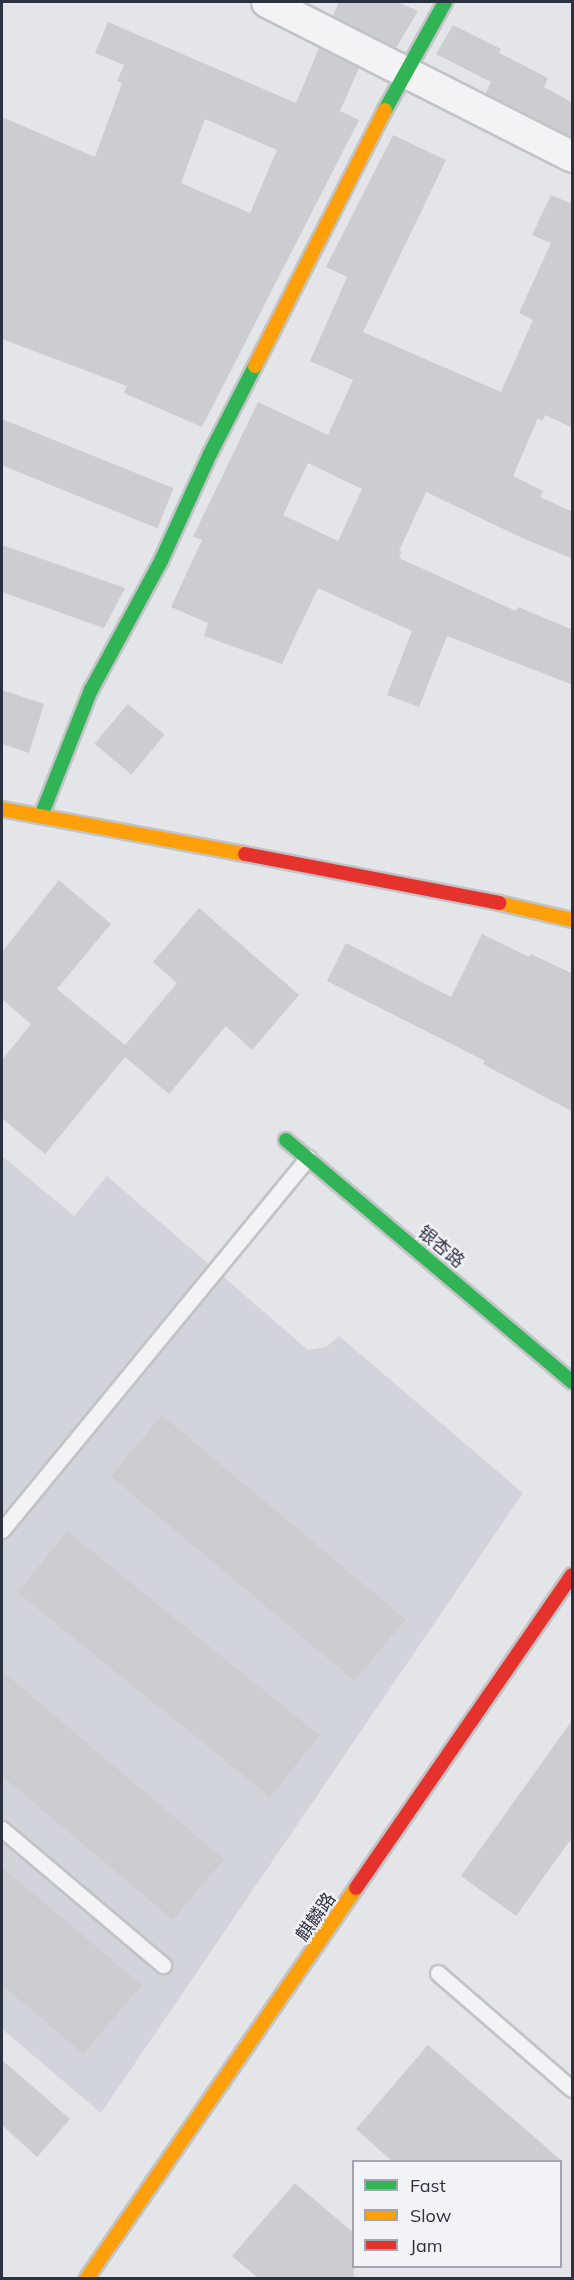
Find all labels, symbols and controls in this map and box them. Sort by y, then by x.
street label: 银杏路 [413,1221,469,1273]
street label: 麒麟路 [292,1889,340,1945]
legend [352,2160,562,2268]
text: Fast [410,2174,446,2197]
text: Slow [410,2204,451,2227]
text: Jam [410,2234,443,2257]

